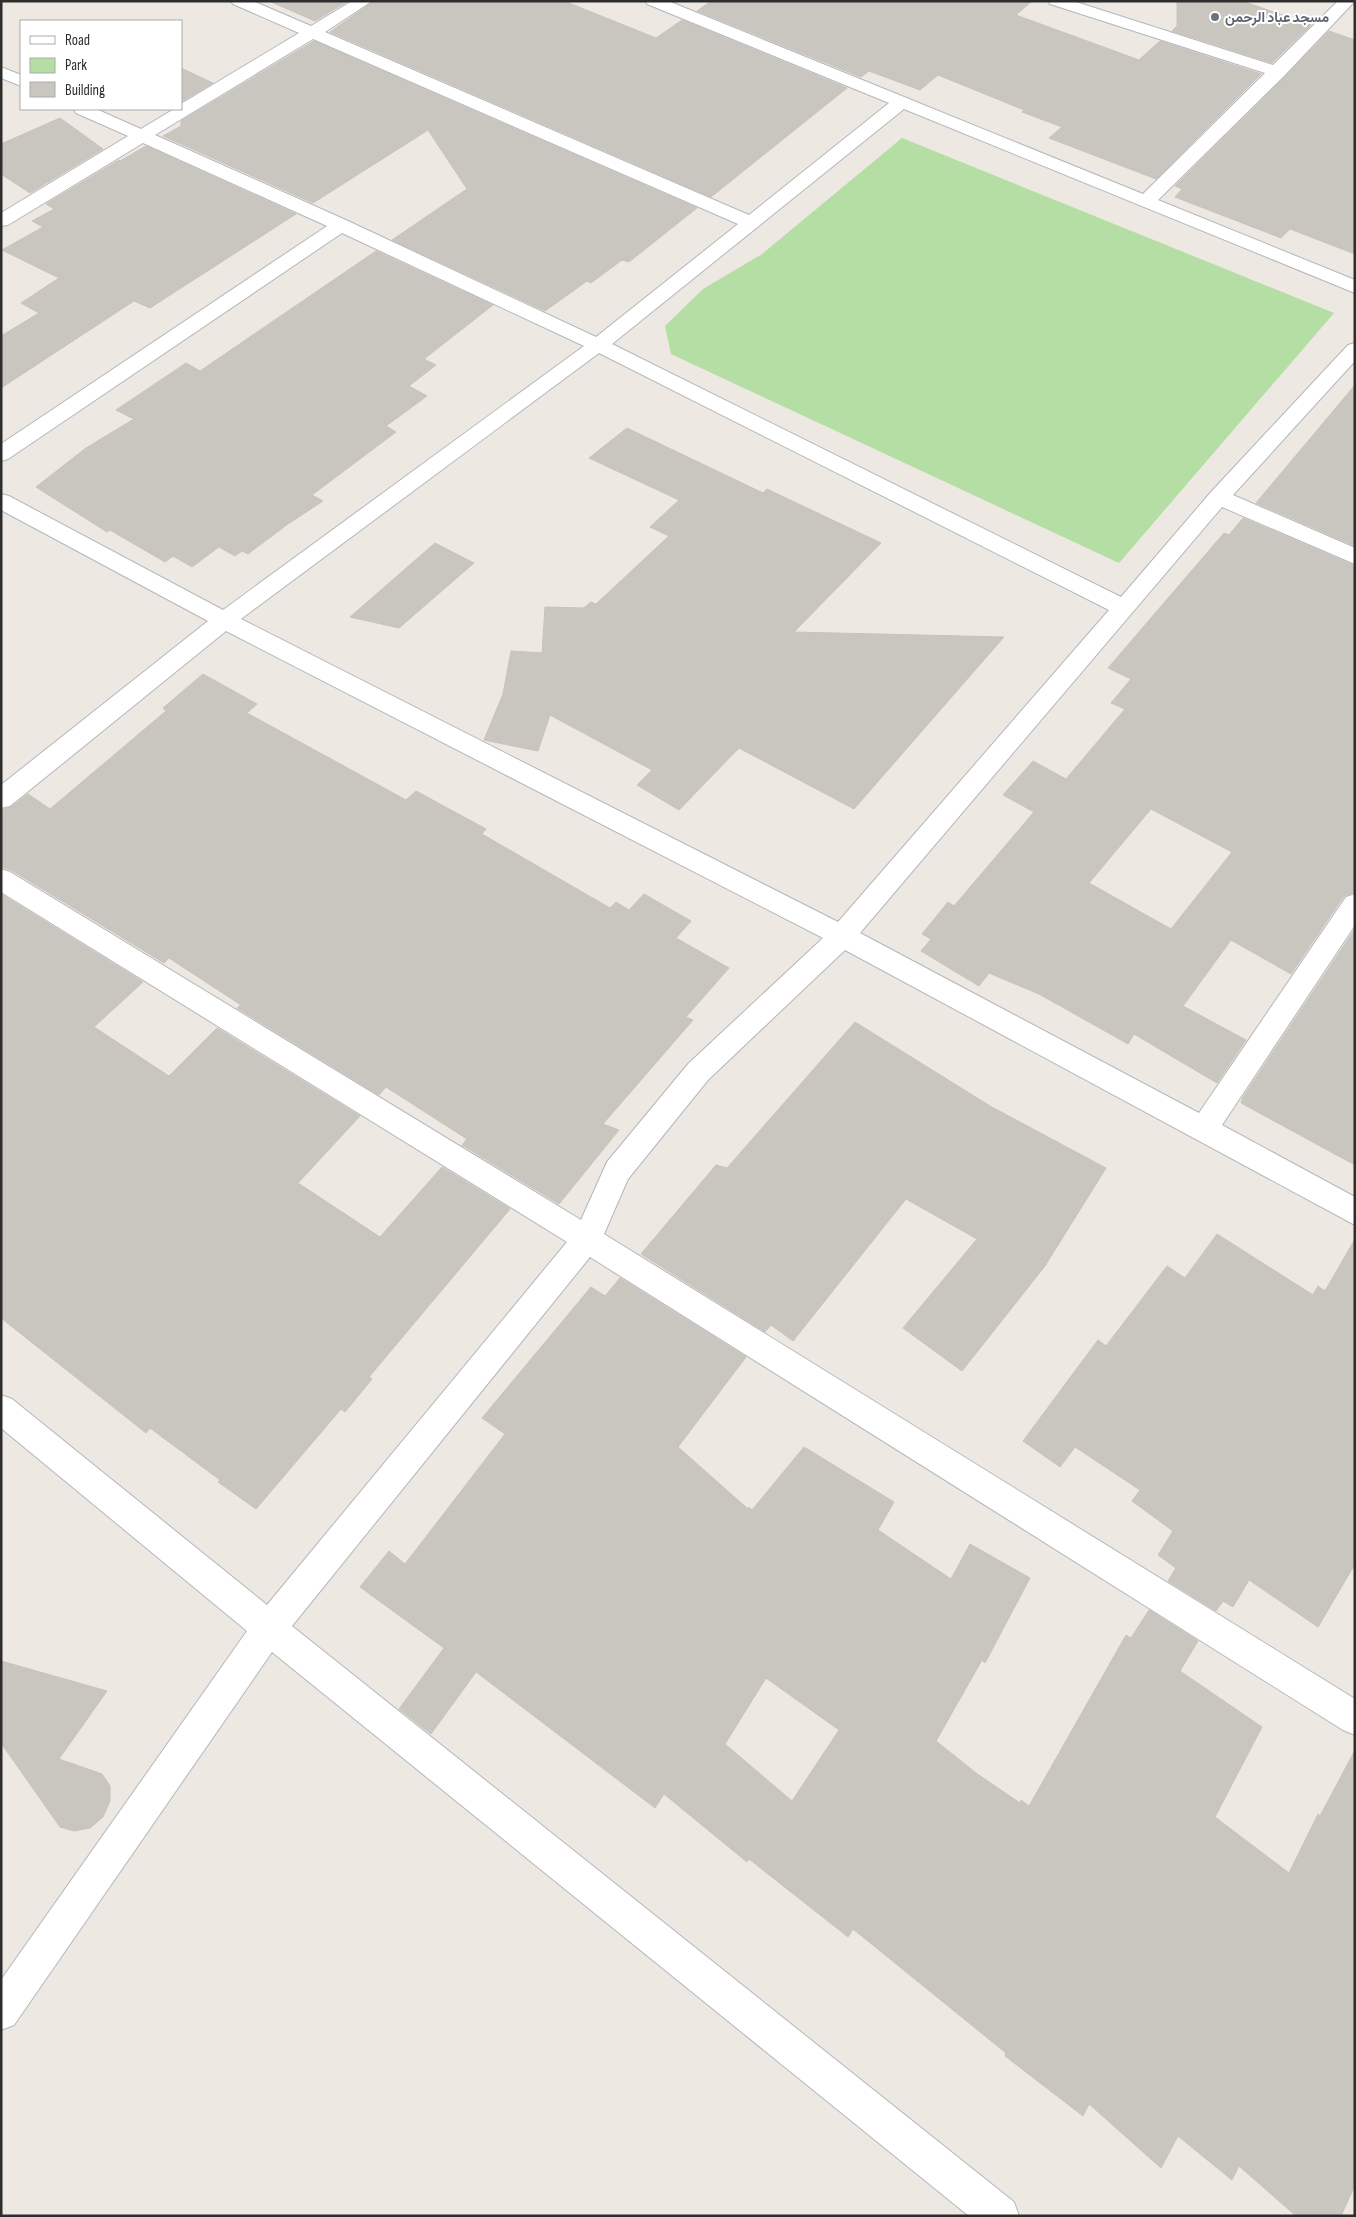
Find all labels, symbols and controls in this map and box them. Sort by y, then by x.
place label: مسجد عباد الرحمن [1225,9,1330,26]
marker: مسجد عباد الرحمن [1209,11,1221,23]
legend [20,20,182,110]
text: Road [65,31,90,50]
text: Park [65,56,87,75]
text: Building [65,81,105,100]

